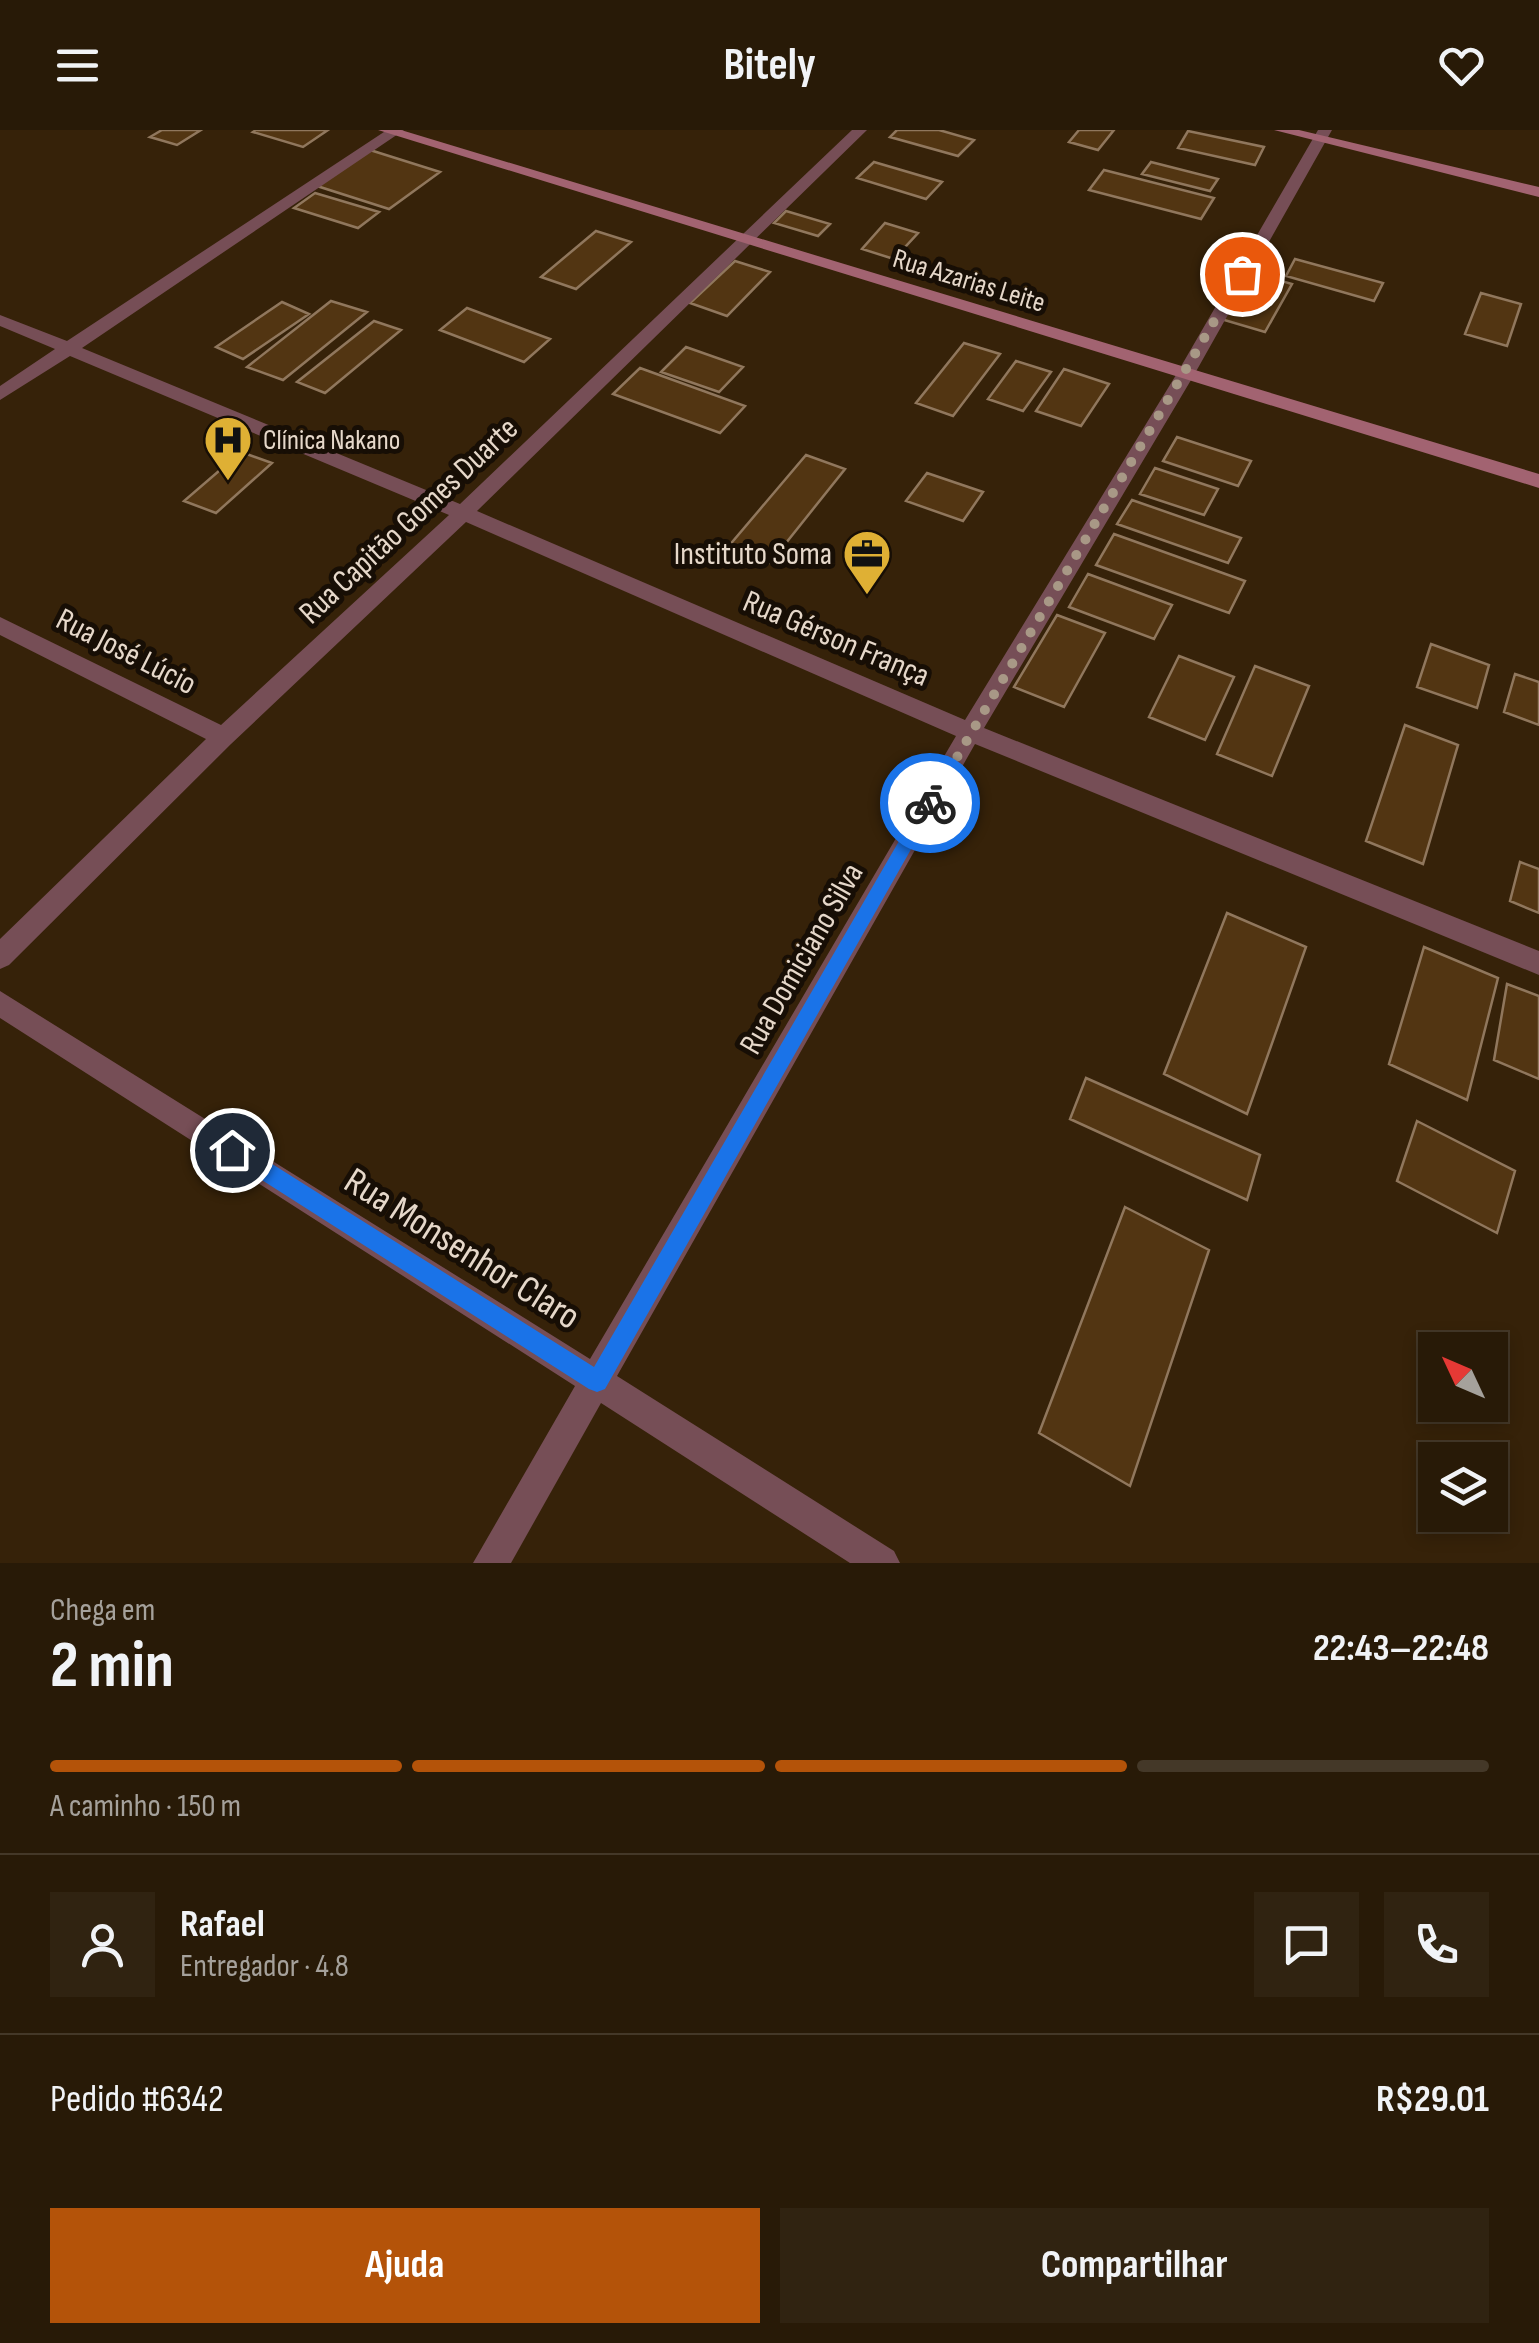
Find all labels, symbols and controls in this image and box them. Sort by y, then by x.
icon: menu [50,38,105,93]
text: Bitely [723,38,816,93]
icon: heart [1434,38,1489,93]
pin [1200,232,1285,317]
street label: Rua Azarias Leite [889,242,1049,320]
icon: bag [1215,247,1270,302]
street label: Rua Capitão Gomes Duarte [291,410,527,632]
hospital icon: Clínica Nakano [202,414,254,482]
place label: Clínica Nakano [263,424,400,457]
office icon: Instituto Soma [841,528,893,596]
place label: Instituto Soma [674,535,832,574]
street label: Rua Gérson França [737,582,935,696]
street label: Rua José Lúcio [49,600,203,704]
courier [880,753,980,853]
icon: bike [903,776,958,831]
street label: Rua Domiciano Silva [732,857,872,1061]
pin [190,1108,275,1193]
icon: home [205,1123,260,1178]
street label: Rua Monsenhor Claro [336,1159,588,1339]
north arrow [1418,1332,1508,1422]
map controls [1418,1332,1508,1532]
button: layers [1418,1442,1508,1532]
text: Chega em [50,1591,155,1630]
text: 22:43–22:48 [1313,1626,1489,1671]
text: 2 min [50,1628,174,1706]
text: A caminho · 150 m [50,1787,241,1826]
button: person [50,1892,155,1997]
button: chat [1254,1892,1359,1997]
button: phone [1384,1892,1489,1997]
text: Rafael [180,1902,265,1947]
text: Entregador · 4.8 [180,1947,349,1986]
text: Pedido #6342 [50,2077,224,2122]
text: R$29.01 [1376,2077,1489,2122]
button: Ajuda [50,2208,760,2323]
button: Compartilhar [780,2208,1489,2323]

